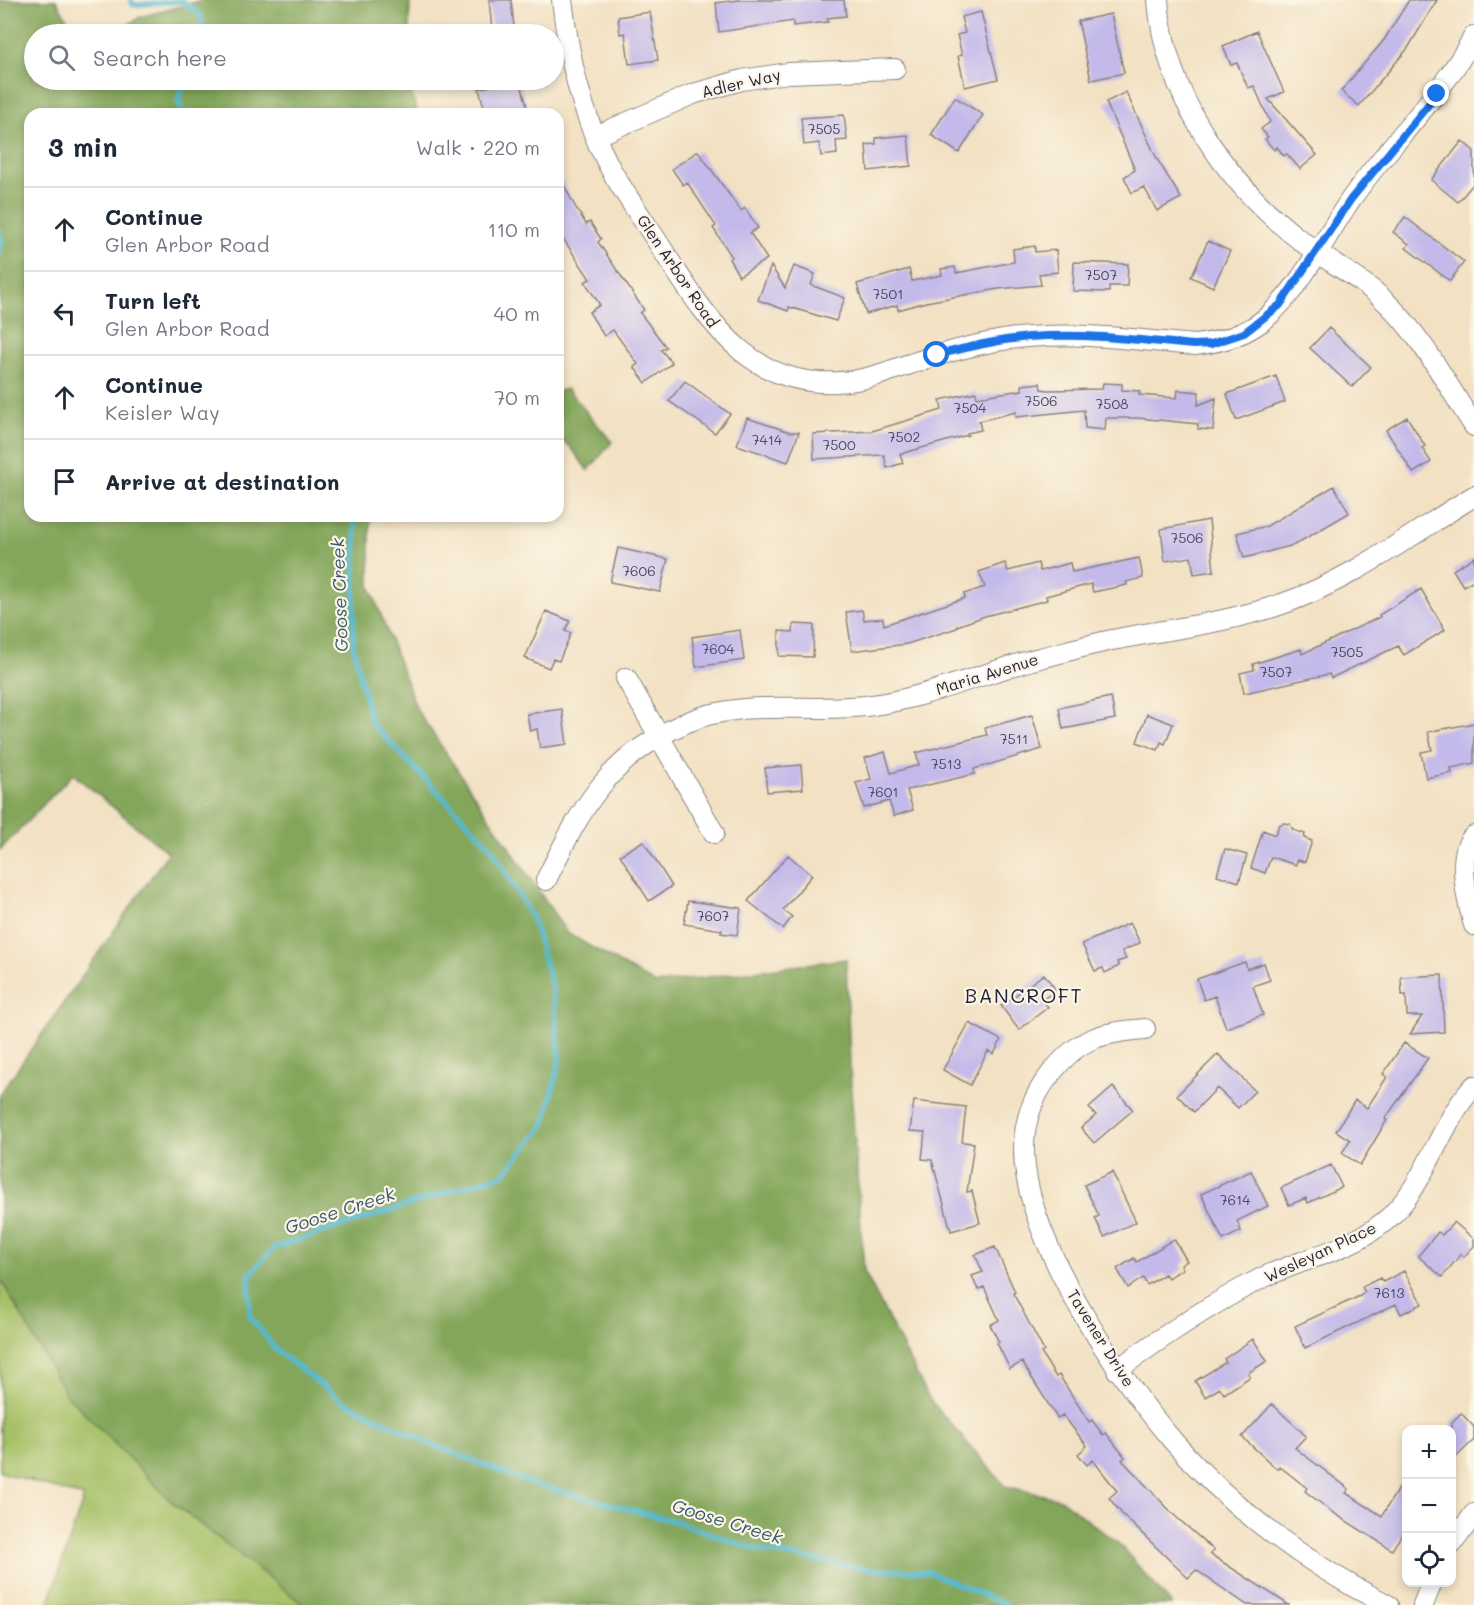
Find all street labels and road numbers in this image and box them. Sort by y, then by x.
street label: Adler Way [699,63,783,102]
street label: Glen Arbor Road [633,210,724,331]
street label: Maria Avenue [933,648,1041,699]
street label: Wesleyan Place [1261,1216,1379,1287]
street label: Tavener Drive [1063,1285,1140,1391]

